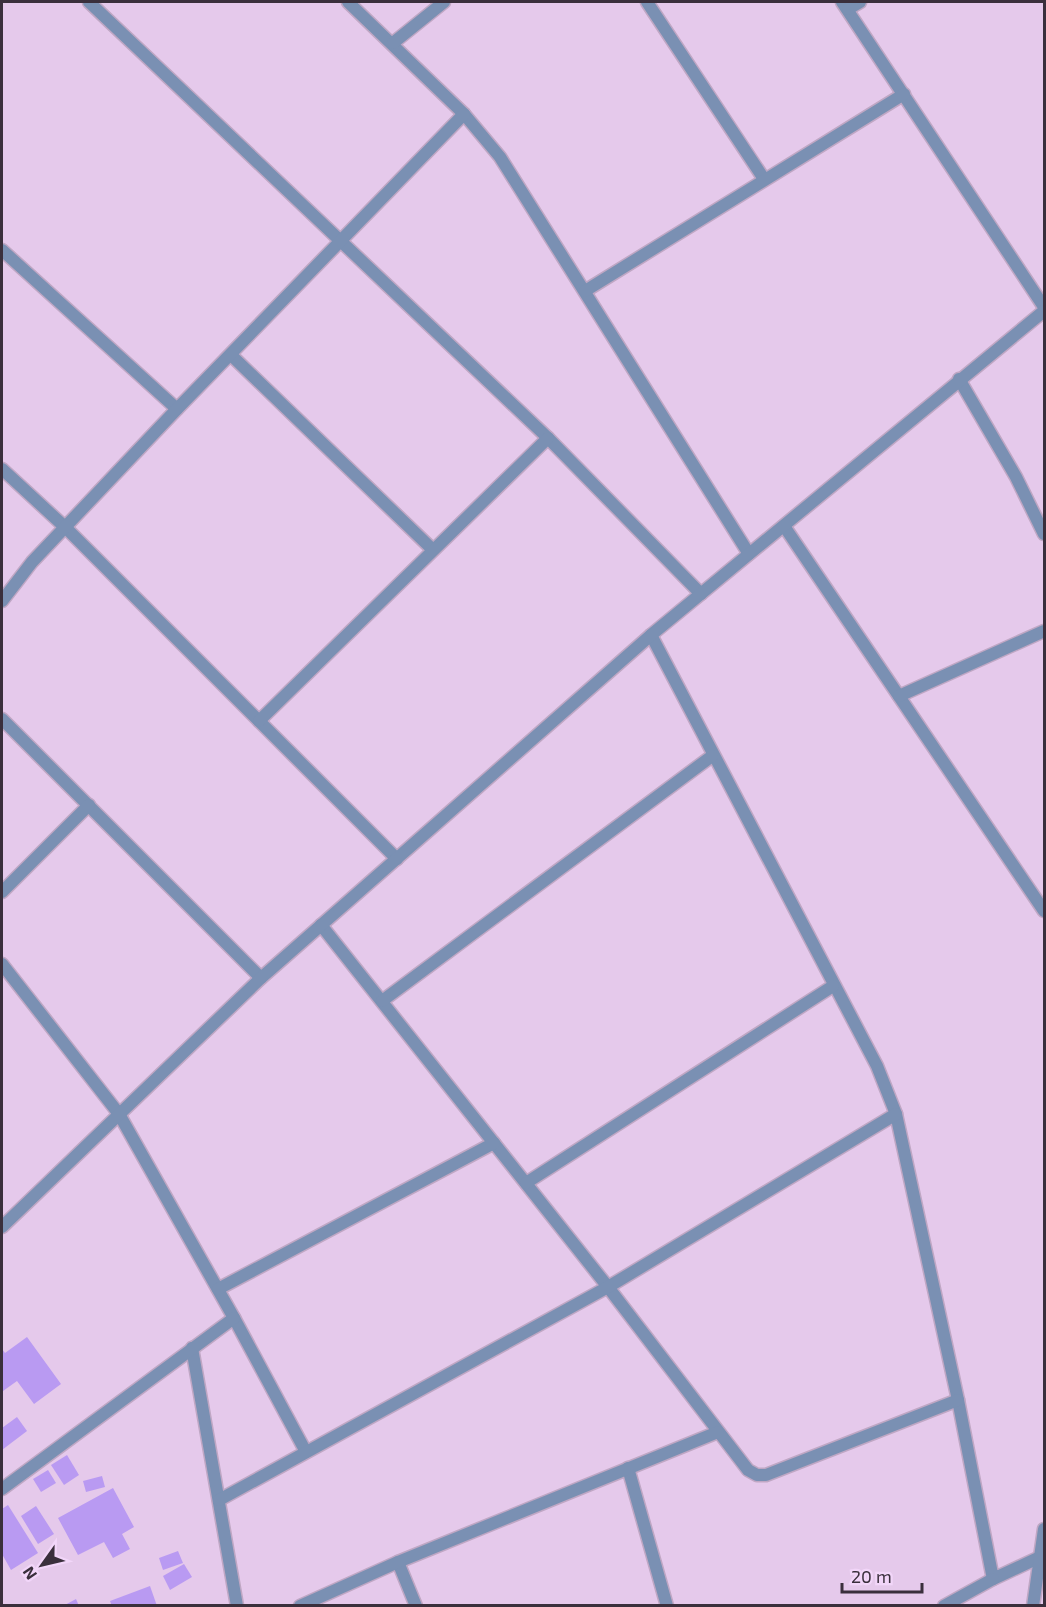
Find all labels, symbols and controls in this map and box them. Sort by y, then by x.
north arrow [12,1535,72,1595]
scale bar [842,1556,922,1594]
text: N [18,1564,40,1584]
text: 20 m [851,1565,892,1587]

